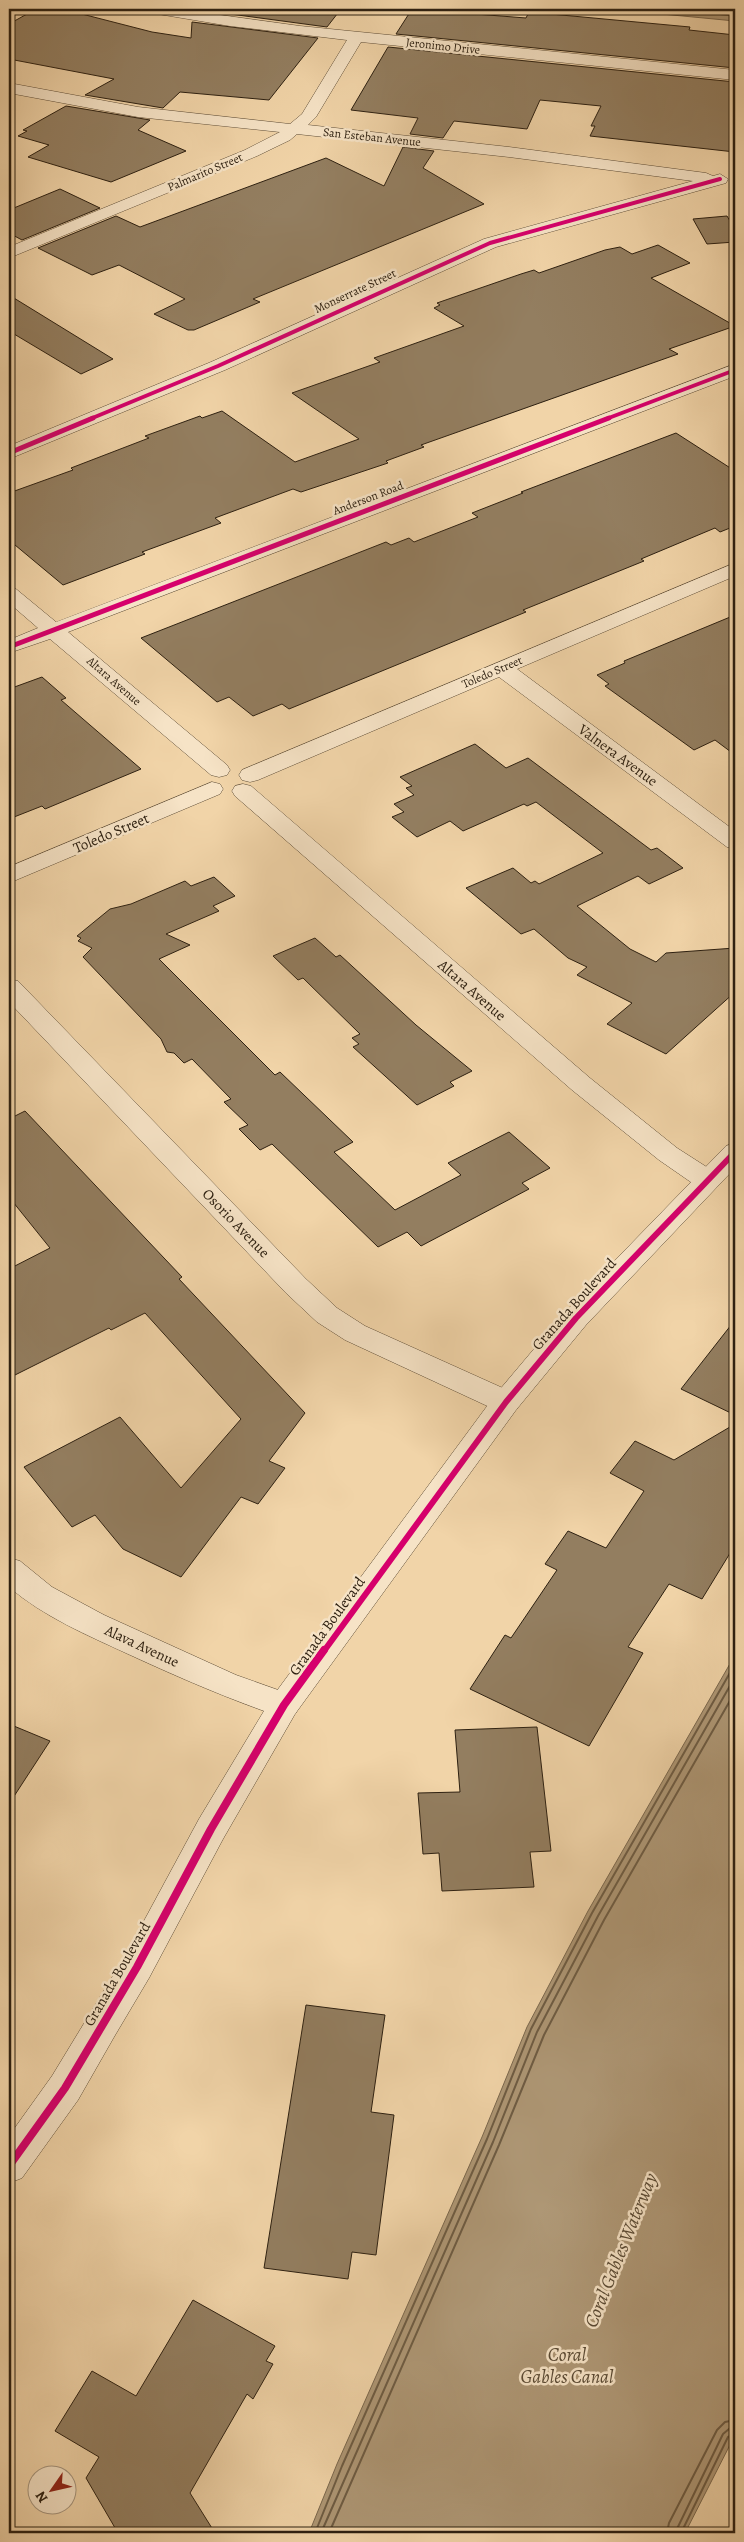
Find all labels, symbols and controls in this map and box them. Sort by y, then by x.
street label: Jeronimo Drive [405,34,481,58]
street label: San Esteban Avenue [322,124,422,150]
street label: Palmarito Street [165,149,245,195]
street label: Monserrate Street [311,265,399,317]
street label: Anderson Road [329,477,406,519]
street label: Altara Avenue [83,652,145,709]
street label: Toledo Street [459,652,525,692]
street label: Valnera Avenue [573,719,662,791]
street label: Toledo Street [70,808,152,858]
street label: Altara Avenue [433,954,511,1025]
street label: Osorio Avenue [198,1184,274,1262]
street label: Granada Boulevard [527,1253,621,1354]
street label: Granada Boulevard [284,1572,370,1679]
street label: Alava Avenue [101,1620,183,1672]
street label: Granada Boulevard [79,1917,155,2030]
water label: Coral Gables Waterway [578,2169,664,2331]
water label: Coral Gables Canal [520,2342,614,2390]
north arrow [28,2464,78,2514]
text: N [31,2487,52,2507]

